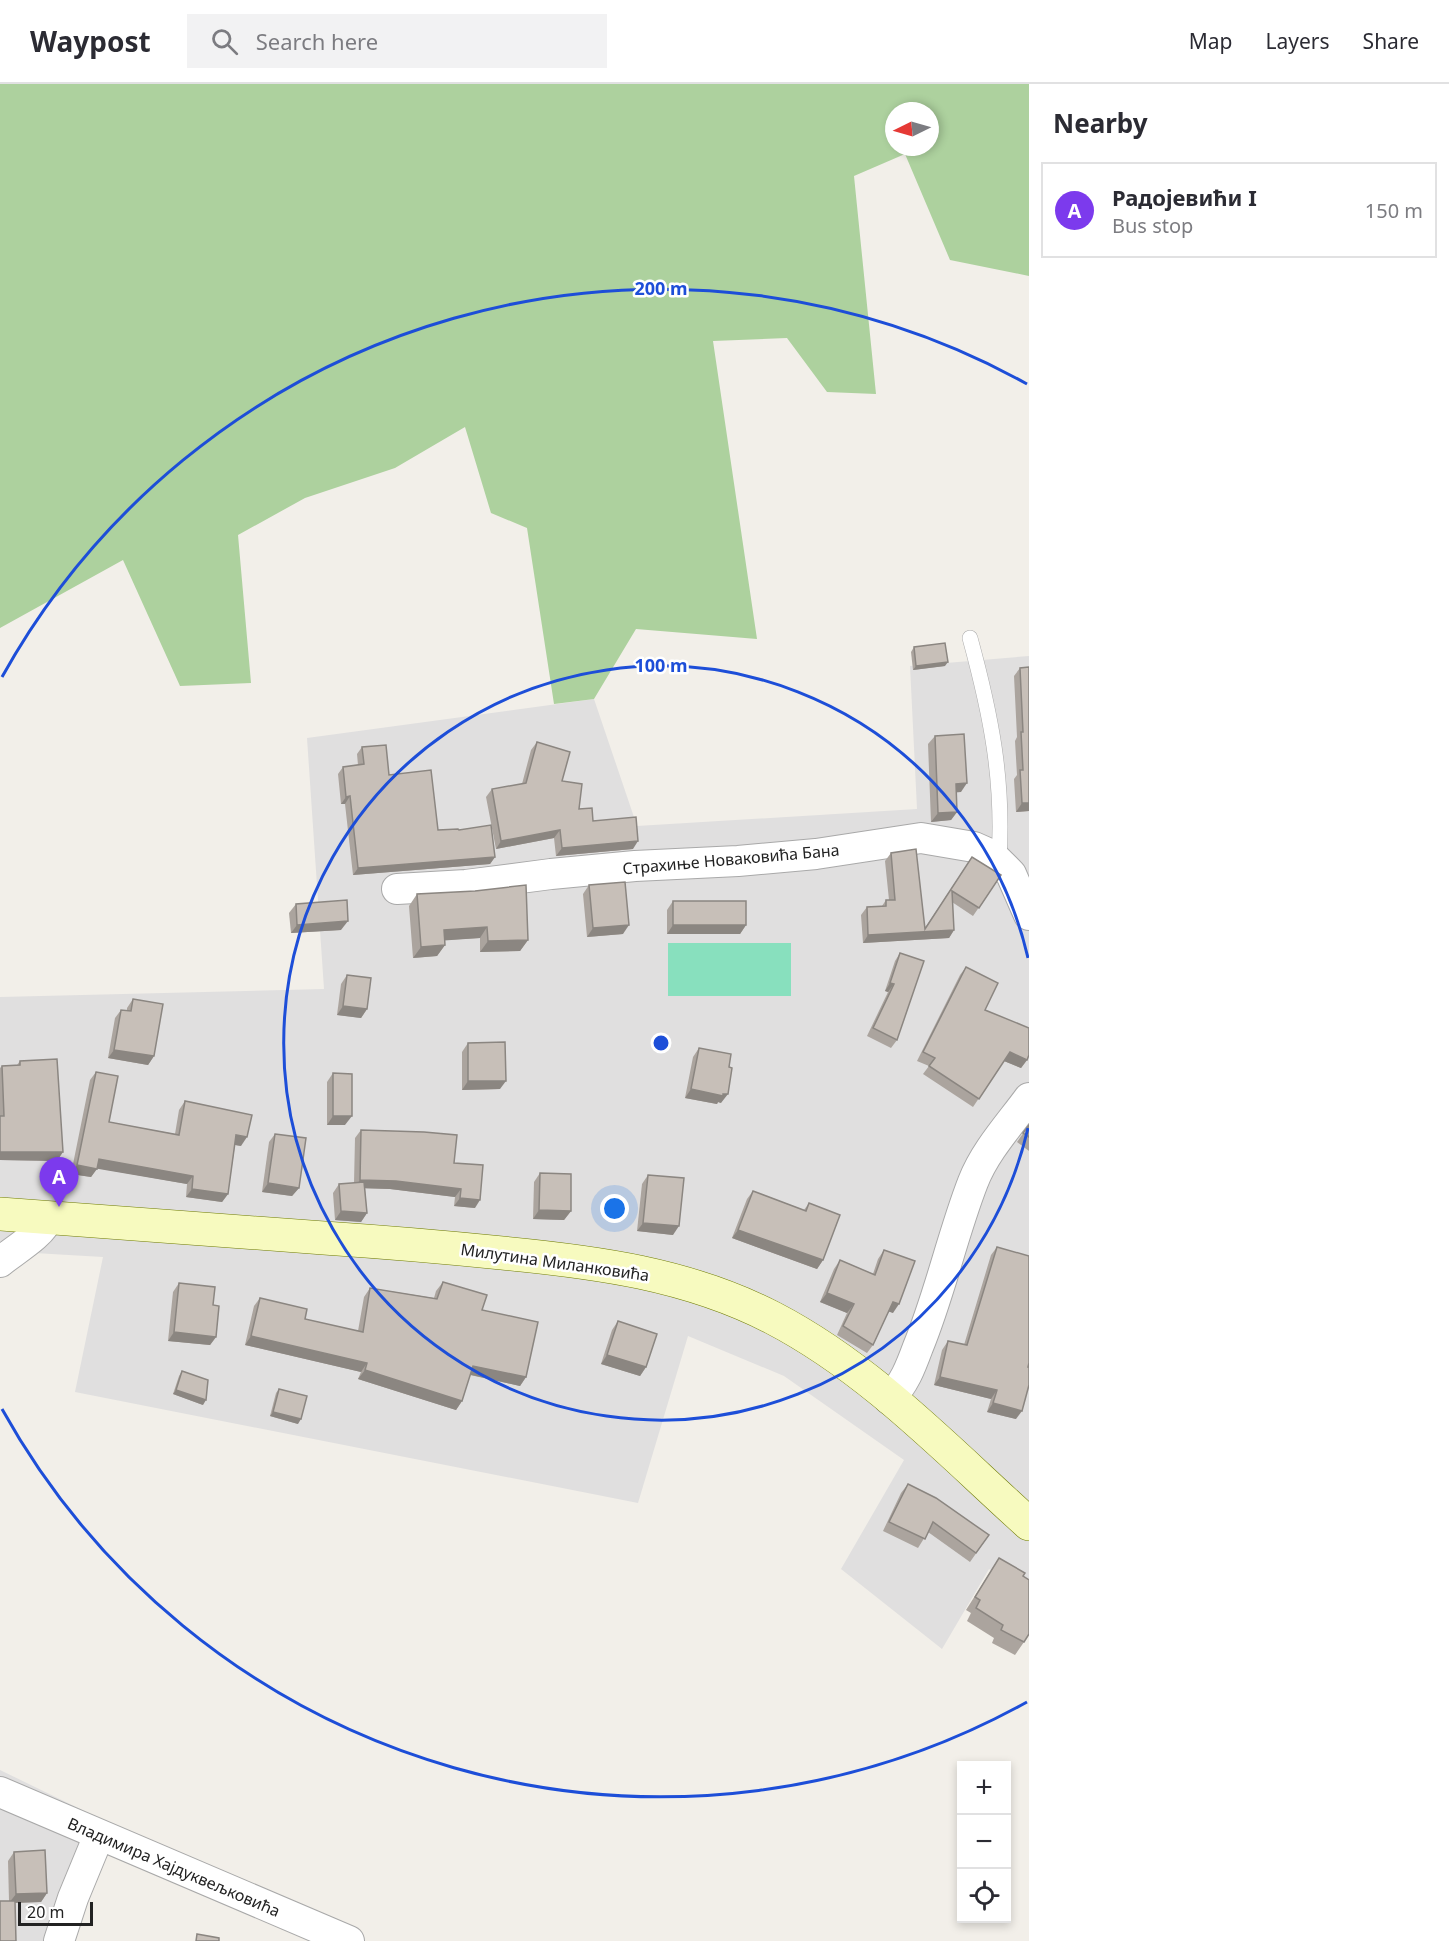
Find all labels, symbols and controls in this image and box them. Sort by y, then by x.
search box [187,14,607,68]
text: Waypost [30,22,151,60]
icon: search [208,25,241,58]
text: Search here [256,26,378,56]
text: Map [1189,27,1233,55]
text: Layers [1266,27,1330,55]
text: Share [1363,27,1419,55]
north arrow [885,102,939,156]
text: Nearby [1053,105,1148,141]
text: Радојевићи I [1112,182,1257,212]
text: A [1068,197,1081,224]
text: 150 m [1365,197,1423,224]
text: Bus stop [1112,212,1193,239]
text: 200 m [634,276,688,300]
text: 100 m [634,653,688,677]
street label: Страхиње Новаковића Бана [622,839,840,879]
centre of rings [651,1033,671,1053]
pin: A [40,1158,78,1207]
your location [600,1194,629,1223]
street label: Милутина Миланковића [459,1238,651,1286]
map controls [957,1761,1011,1923]
button: + [957,1761,1011,1815]
street label: Владимира Хајдуквељковића [64,1812,284,1922]
button: − [957,1815,1011,1869]
button: locate [957,1869,1011,1923]
scale bar [18,1899,93,1926]
text: 20 m [27,1901,64,1923]

